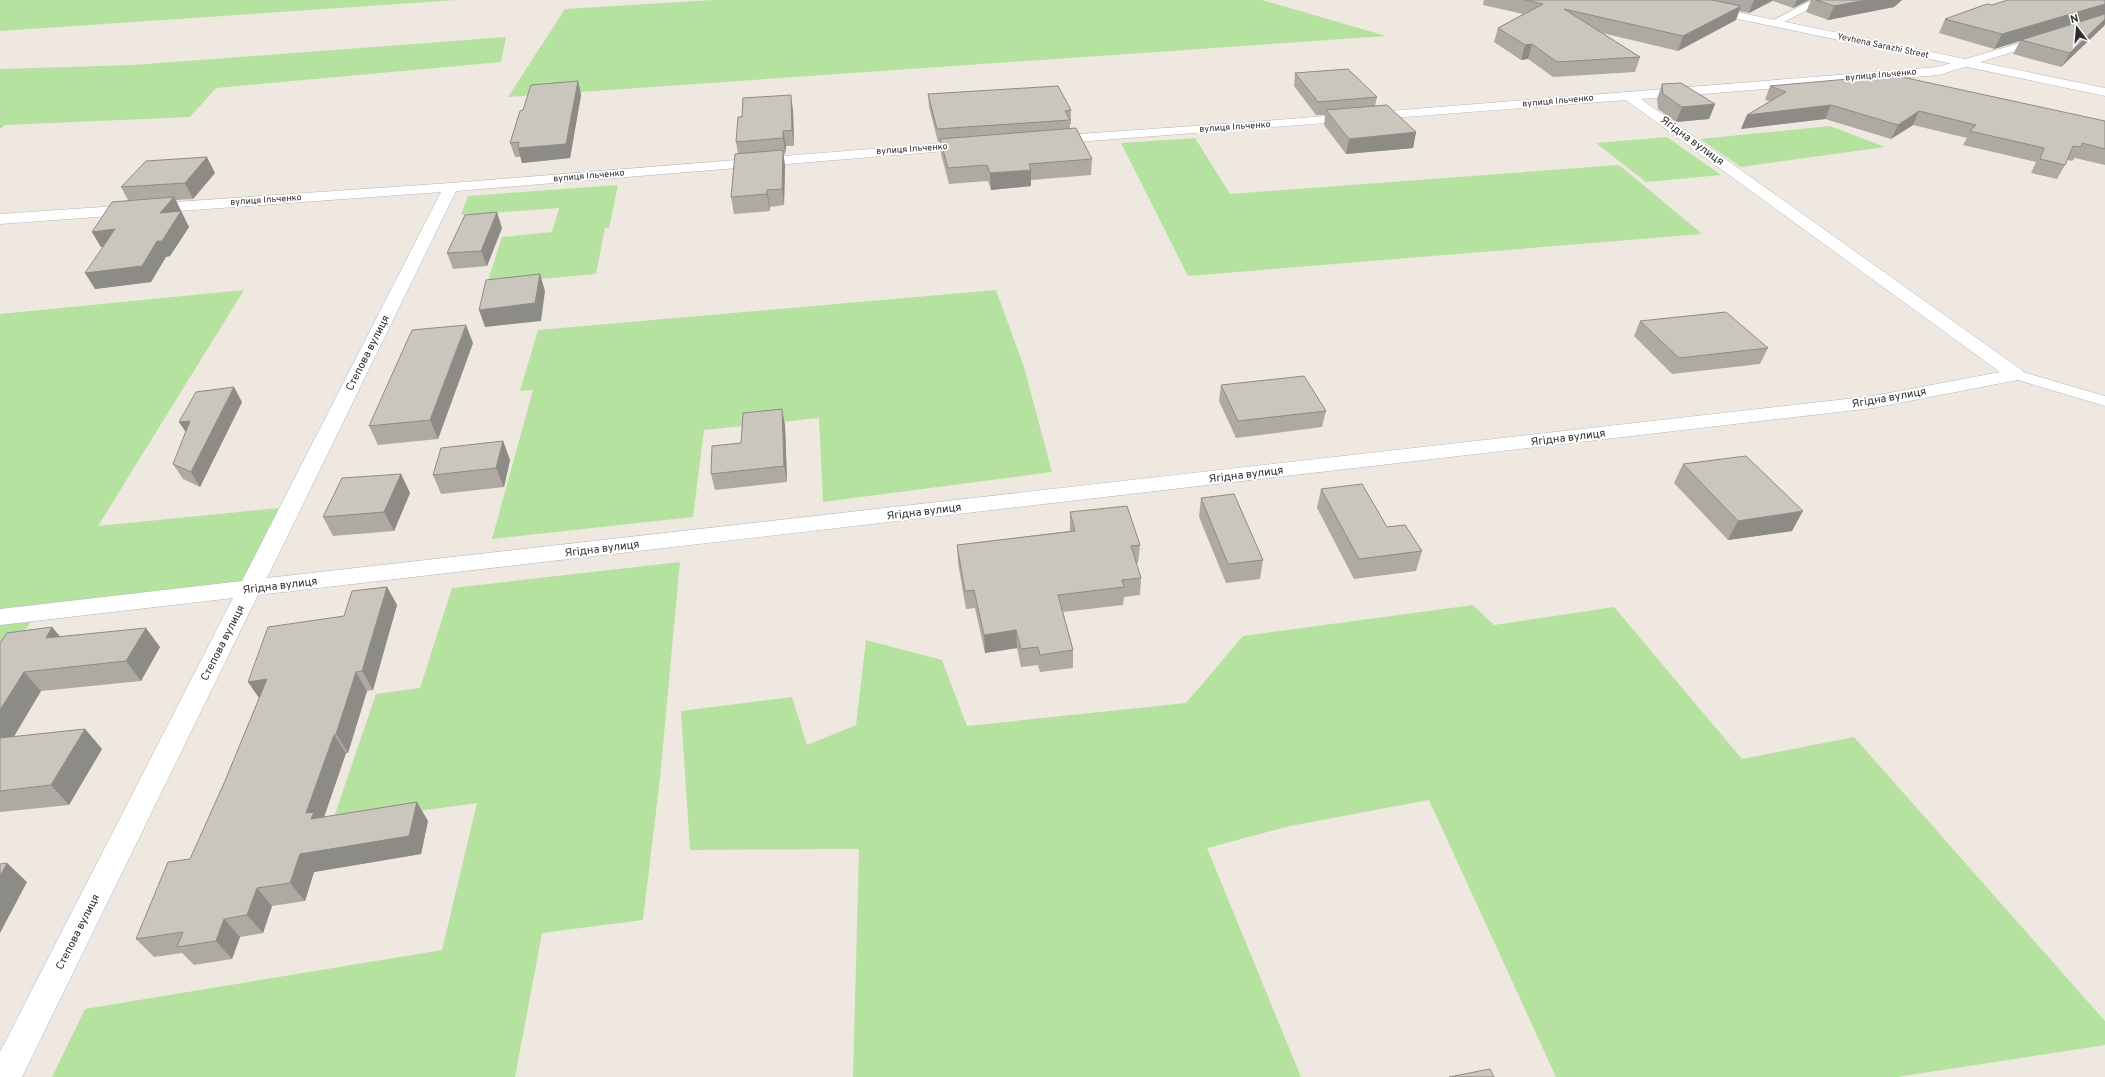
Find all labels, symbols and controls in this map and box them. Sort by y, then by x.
north arrow [2057,8,2097,48]
text: N [2069,12,2080,27]
street label: Yevhena Sarazhi Street [1836,31,1930,61]
street label: вулиця Ільченко [1845,66,1917,84]
street label: вулиця Ільченко [1522,92,1594,110]
street label: Ягідна вулиця [1657,113,1727,169]
street label: вулиця Ільченко [1199,119,1271,135]
street label: вулиця Ільченко [876,141,948,157]
street label: вулиця Ільченко [553,167,625,185]
street label: вулиця Ільченко [230,192,302,208]
street label: Степова вулиця [343,313,393,393]
street label: Ягідна вулиця [1851,385,1927,411]
street label: Ягідна вулиця [1530,426,1606,450]
street label: Ягідна вулиця [1208,463,1284,487]
street label: Ягідна вулиця [886,500,962,524]
street label: Ягідна вулиця [564,537,640,561]
street label: Ягідна вулиця [242,574,318,598]
street label: Степова вулиця [198,603,248,683]
street label: Степова вулиця [53,892,103,972]

